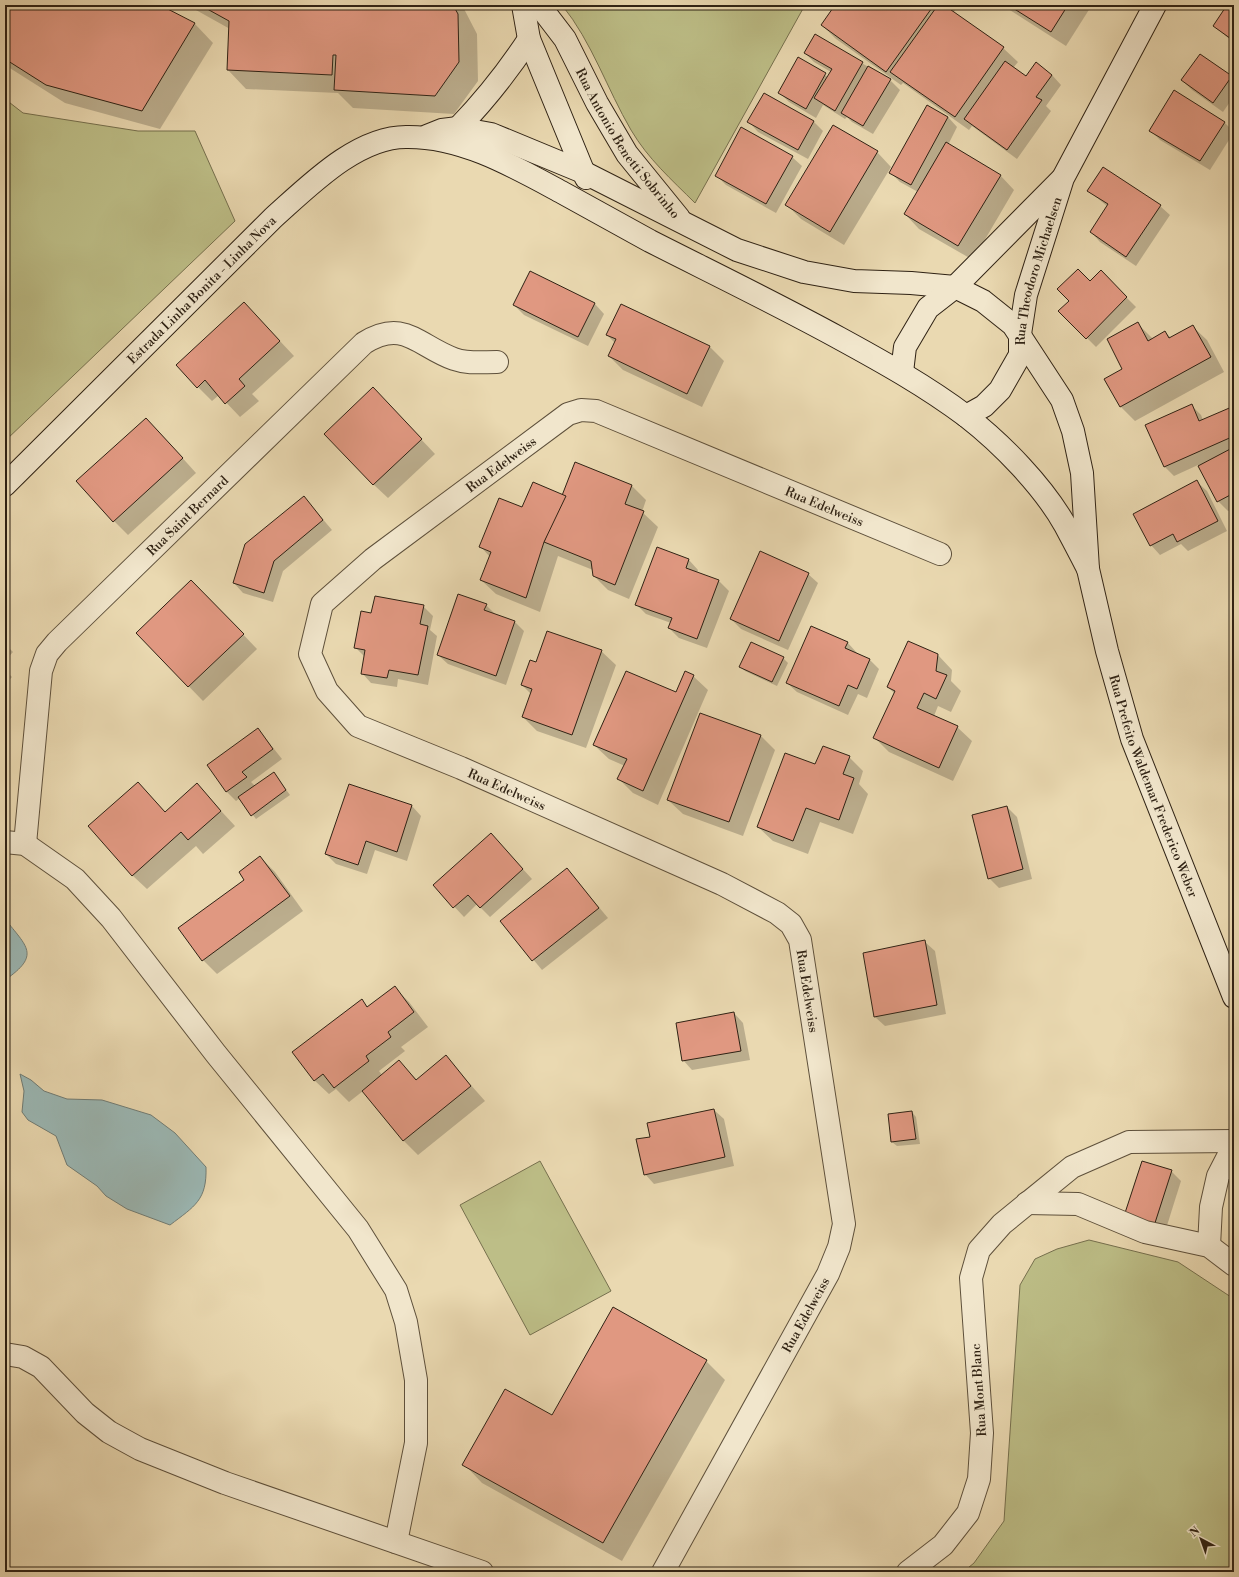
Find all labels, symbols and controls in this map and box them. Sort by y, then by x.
street label: Rua Antonio Benetti Sobrinho [572,66,683,222]
street label: Rua Theodoro Michaelsen [1013,195,1066,345]
street label: Estrada Linha Bonita - Linha Nova [124,212,280,368]
street label: Rua Edelweiss [463,433,540,496]
street label: Rua Saint Bernard [144,472,232,559]
street label: Rua Edelweiss [783,484,866,531]
street label: Rua Prefeito Waldemar Frederico Weber [1105,673,1201,900]
street label: Rua Edelweiss [465,766,548,814]
street label: Rua Edelweiss [793,949,821,1034]
street label: Rua Edelweiss [779,1275,834,1356]
street label: Rua Mont Blanc [968,1342,990,1437]
north arrow [1181,1519,1221,1559]
text: N [1187,1524,1203,1540]

